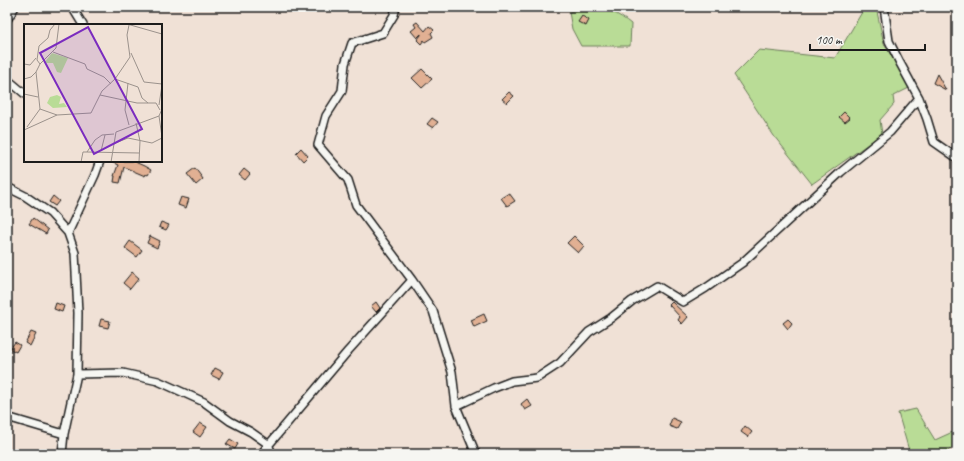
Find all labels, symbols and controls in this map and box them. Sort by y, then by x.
inset map [24,24,162,162]
scale bar [810,26,925,52]
text: 100 m [816,32,843,48]

